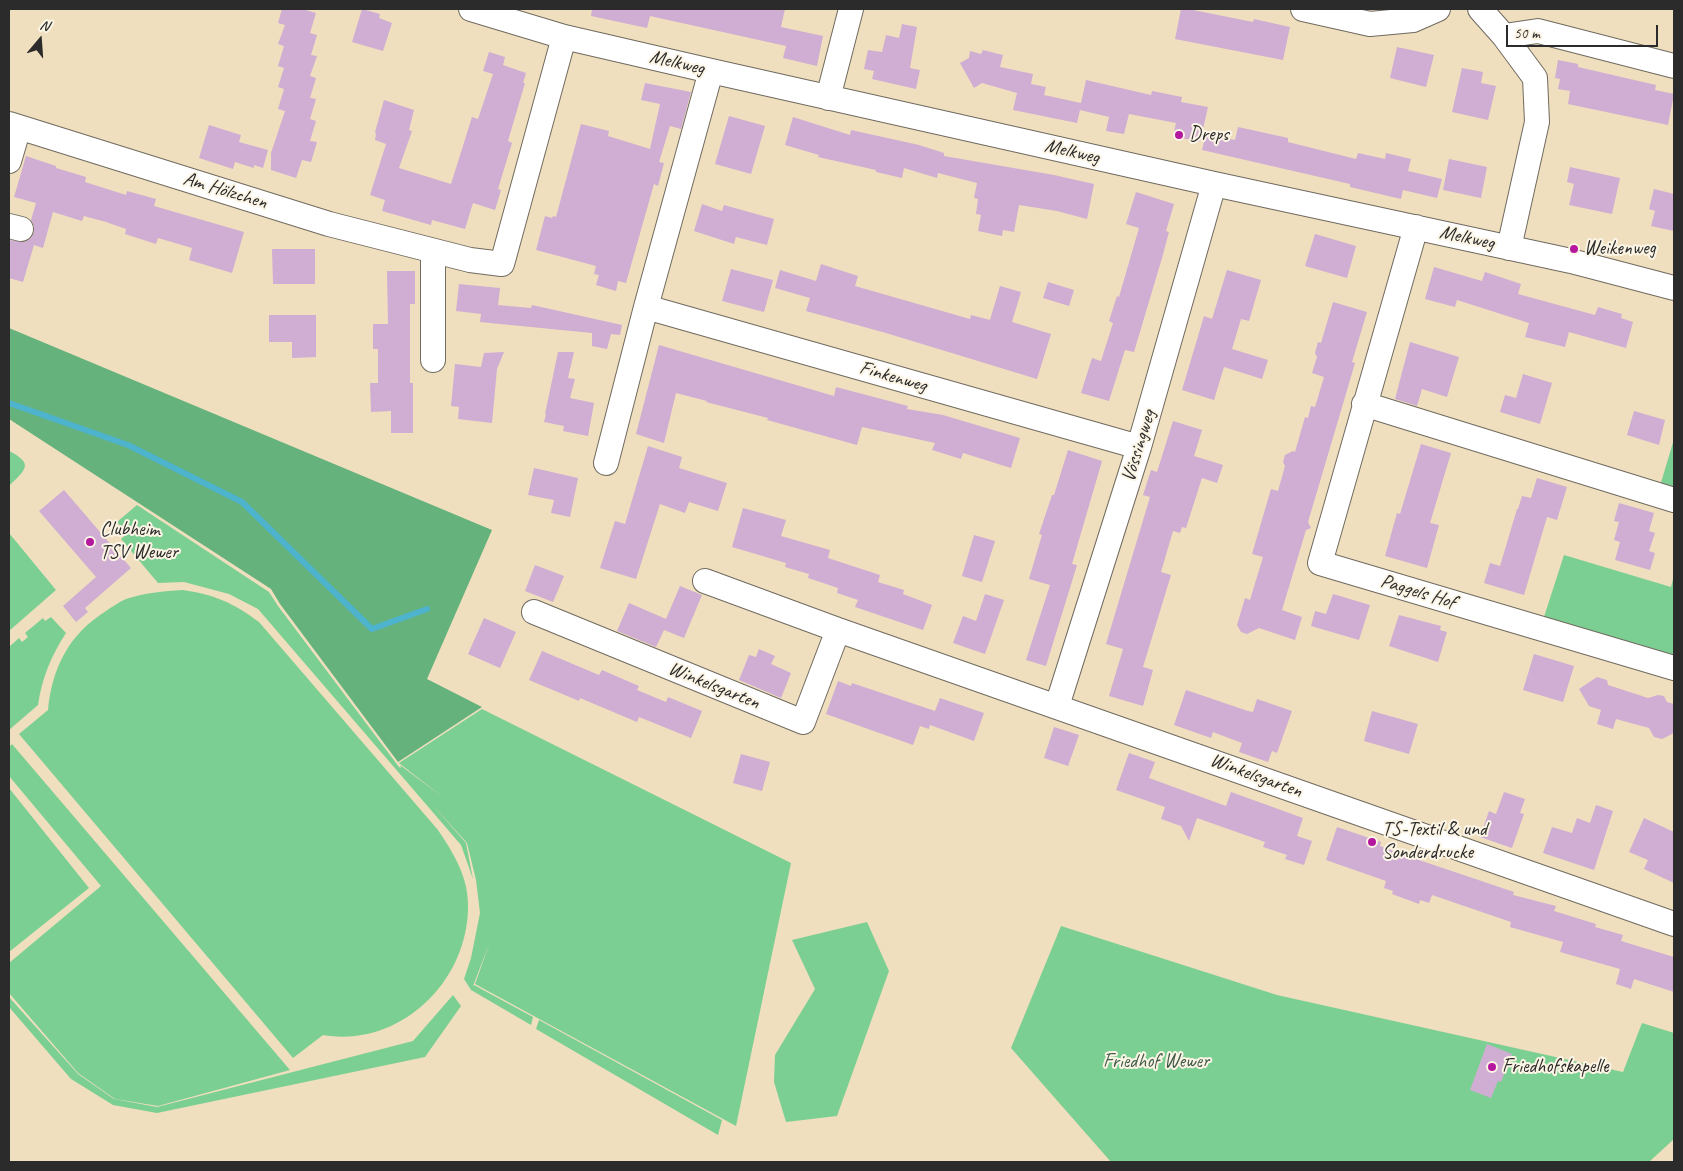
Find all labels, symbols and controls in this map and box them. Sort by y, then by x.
north arrow [15,15,65,65]
scale bar [1508,15,1660,47]
text: N [38,16,52,35]
text: 50 m [1514,24,1540,43]
street label: Melkweg [647,45,707,81]
place label: Dreps [1189,123,1229,147]
marker: Dreps [1173,129,1185,141]
street label: Melkweg [1042,134,1102,170]
street label: Am Hölzchen [180,167,270,215]
street label: Melkweg [1437,220,1497,256]
place label: Weikenweg [1584,237,1656,261]
marker: Weikenweg [1568,243,1580,255]
street label: Finkenweg [857,356,929,398]
street label: Vössingweg [1117,407,1161,485]
place label: Clubheim TSV Wewer [100,518,178,565]
marker: Clubheim TSV Wewer [84,536,96,548]
street label: Paggels Hof [1378,569,1458,615]
street label: Winkelsgarten [665,657,763,715]
street label: Winkelsgarten [1207,748,1305,804]
place label: TS-Textil & und Sonderdrucke [1382,818,1487,865]
marker: TS-Textil & und Sonderdrucke [1366,836,1378,848]
park label: Friedhof Wewer [1103,1050,1209,1074]
place label: Friedhofskapelle [1502,1055,1608,1079]
marker: Friedhofskapelle [1486,1061,1498,1073]

